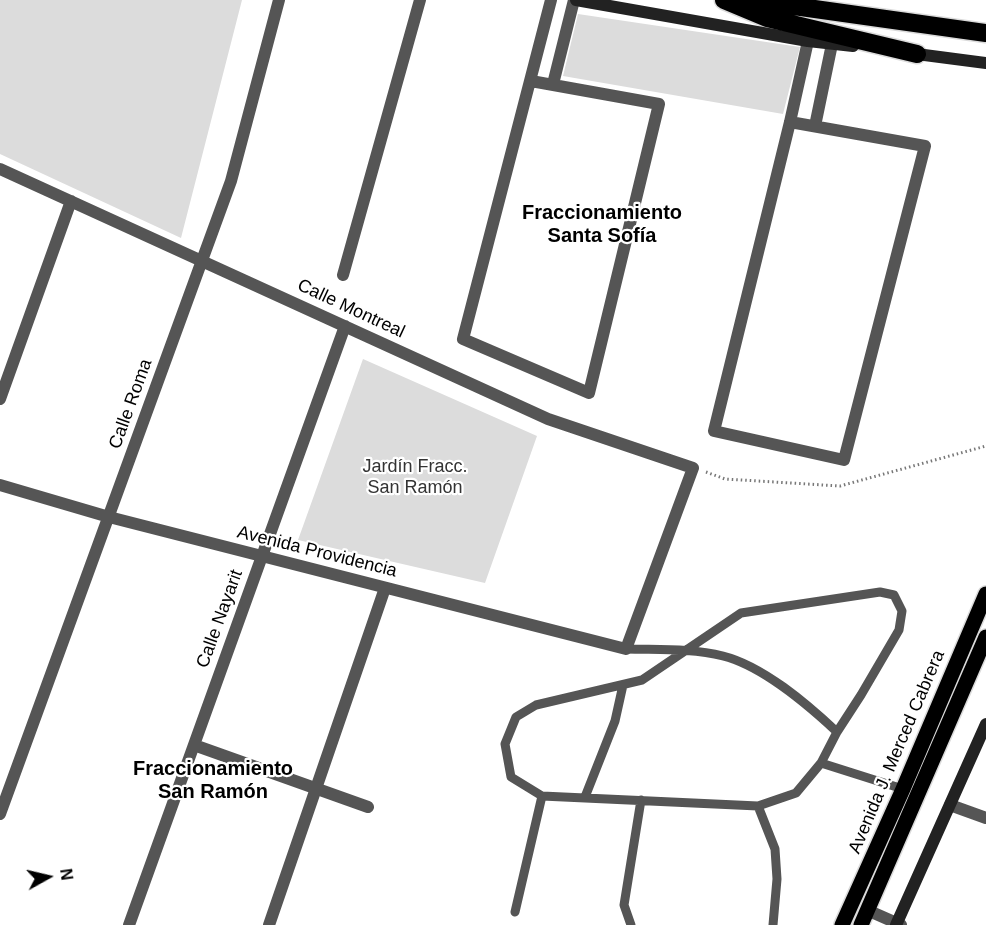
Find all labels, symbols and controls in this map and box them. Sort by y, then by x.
district label: Fraccionamiento Santa Sofía [522,201,682,248]
street label: Calle Montreal [294,275,408,343]
street label: Calle Roma [105,356,157,452]
park label: Jardín Fracc. San Ramón [362,456,468,498]
street label: Avenida Providencia [235,522,399,582]
street label: Calle Nayarit [192,567,248,671]
street label: Avenida J. Merced Cabrera [844,647,950,857]
district label: Fraccionamiento San Ramón [133,757,293,804]
north arrow [18,847,78,907]
text: N [57,868,76,881]

